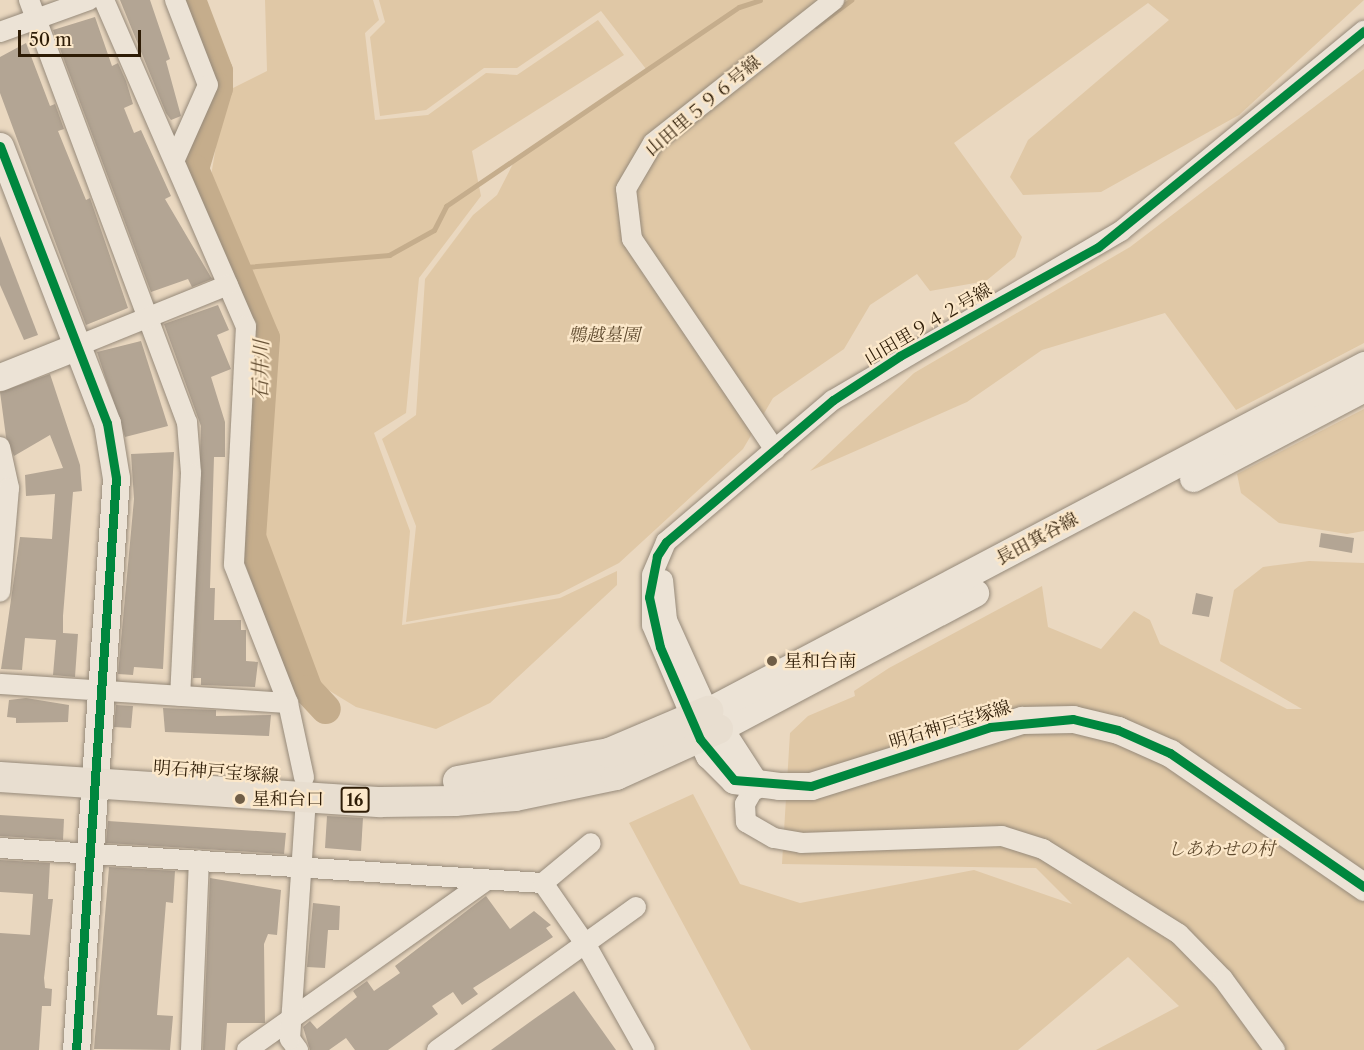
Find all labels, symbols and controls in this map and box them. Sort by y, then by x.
scale bar [21,18,144,56]
text: 50 m [29,29,72,51]
street label: 山田里５９６号線 [641,51,765,161]
street label: 山田里９４２号線 [860,279,996,369]
park label: 鵯越墓園 [568,324,640,346]
water label: 石井川 [248,340,274,400]
street label: 長田箕谷線 [992,508,1082,570]
place label: 星和台南 [784,650,856,672]
marker: 星和台南 [765,654,779,668]
street label: 明石神戸宝塚線 [887,696,1013,754]
street label: 明石神戸宝塚線 [152,757,280,787]
road number: 16 [340,787,370,813]
place label: 星和台口 [252,788,324,810]
marker: 星和台口 [233,792,247,806]
park label: しあわせの村 [1167,838,1275,860]

